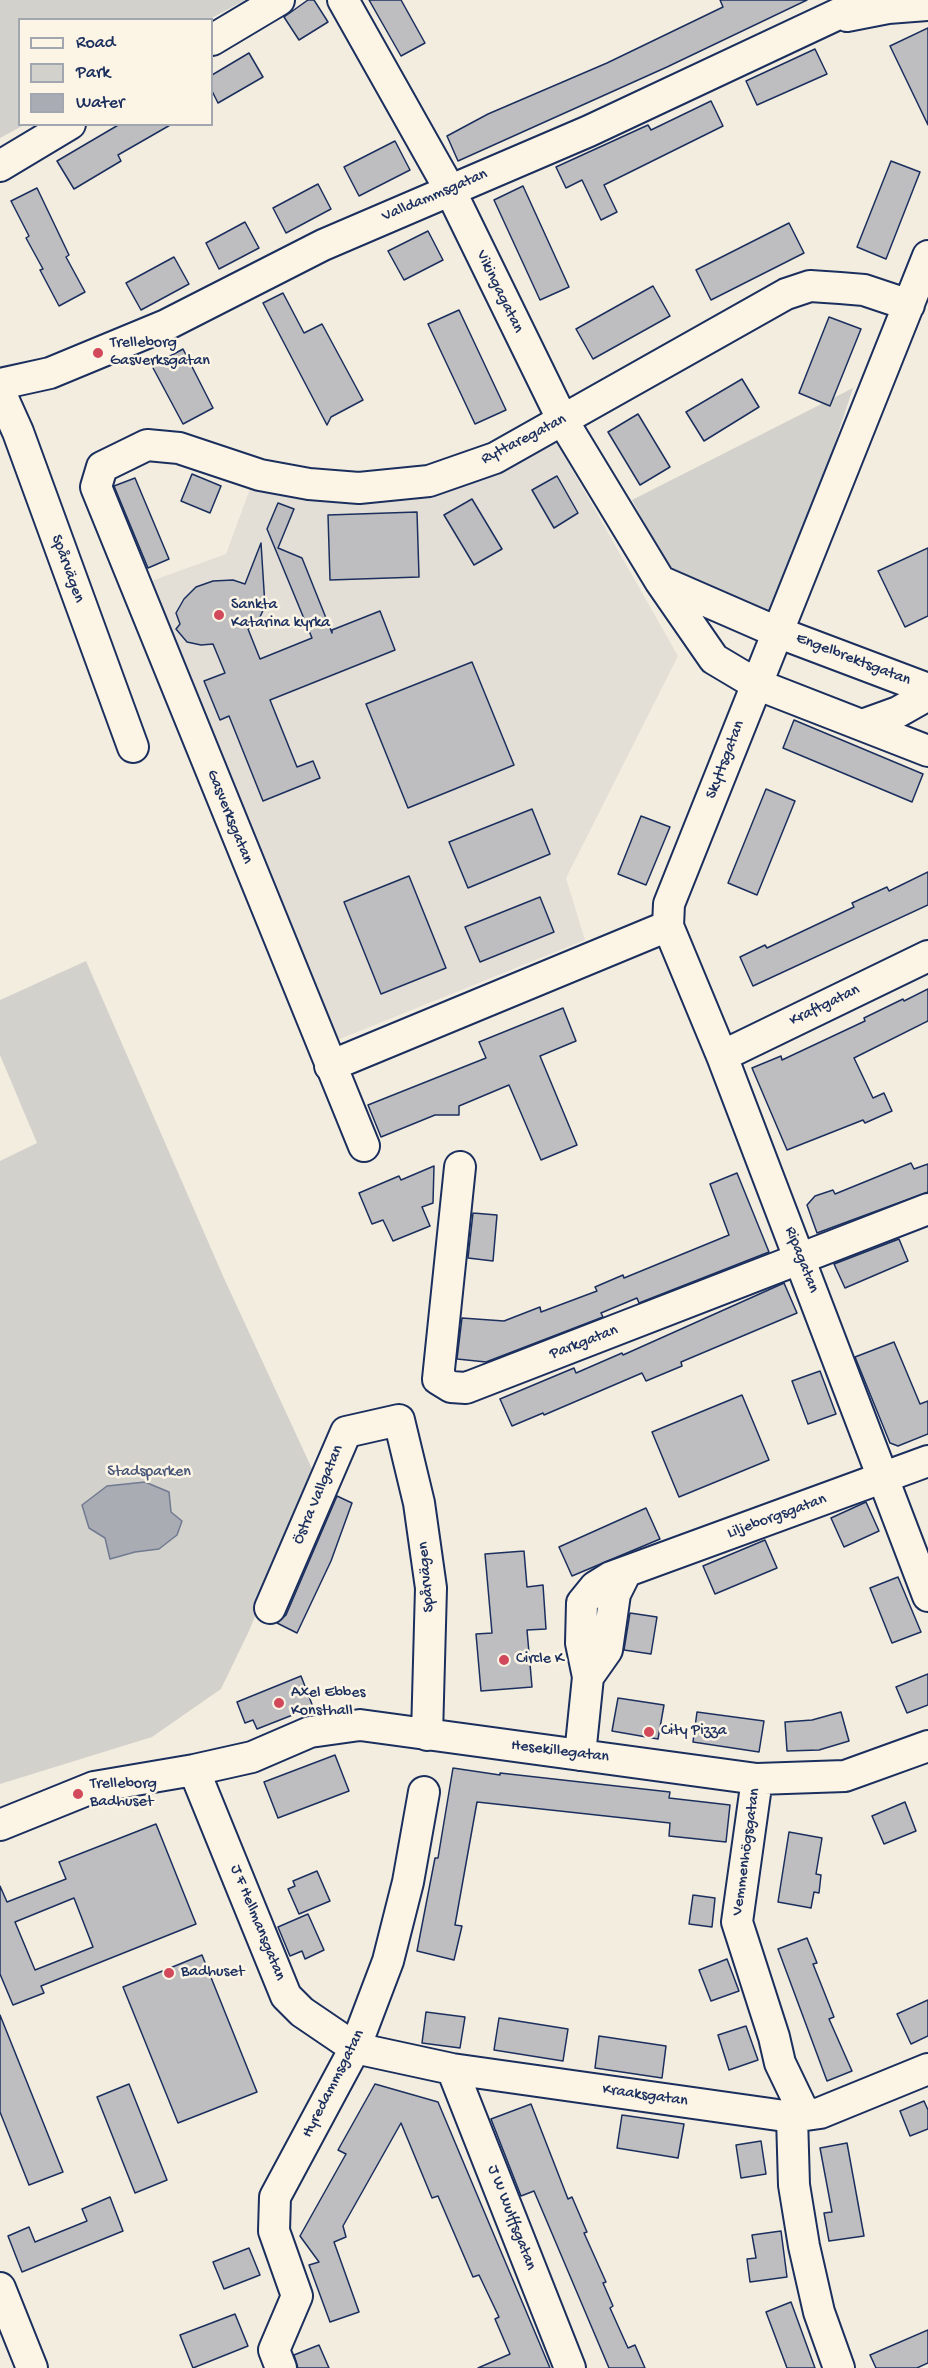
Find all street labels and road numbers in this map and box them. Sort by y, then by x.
street label: Valldammsgatan [379,165,491,227]
street label: Vikingagatan [471,248,527,336]
street label: Ryttaregatan [478,410,570,470]
street label: Spårvägen [46,532,88,606]
street label: Engelbrektsgatan [793,629,913,691]
street label: Skyttsgatan [702,718,750,802]
street label: Gasverksgatan [201,767,257,867]
street label: Kraftgatan [787,981,863,1031]
street label: Ripagatan [780,1224,822,1296]
street label: Parkgatan [547,1321,621,1365]
street label: Östra Vallgatan [289,1442,349,1548]
street label: Liljeborgsgatan [725,1490,829,1544]
street label: Spårvägen [414,1541,440,1613]
street label: Hesekillegatan [510,1736,610,1768]
street label: Vemmenhögsgatan [729,1787,765,1917]
street label: J F Hellmansgatan [225,1862,289,1984]
street label: Hyredammsgatan [298,2027,370,2141]
street label: Kraaksgatan [601,2080,689,2112]
street label: J W Wulffsgatan [482,2163,540,2273]

